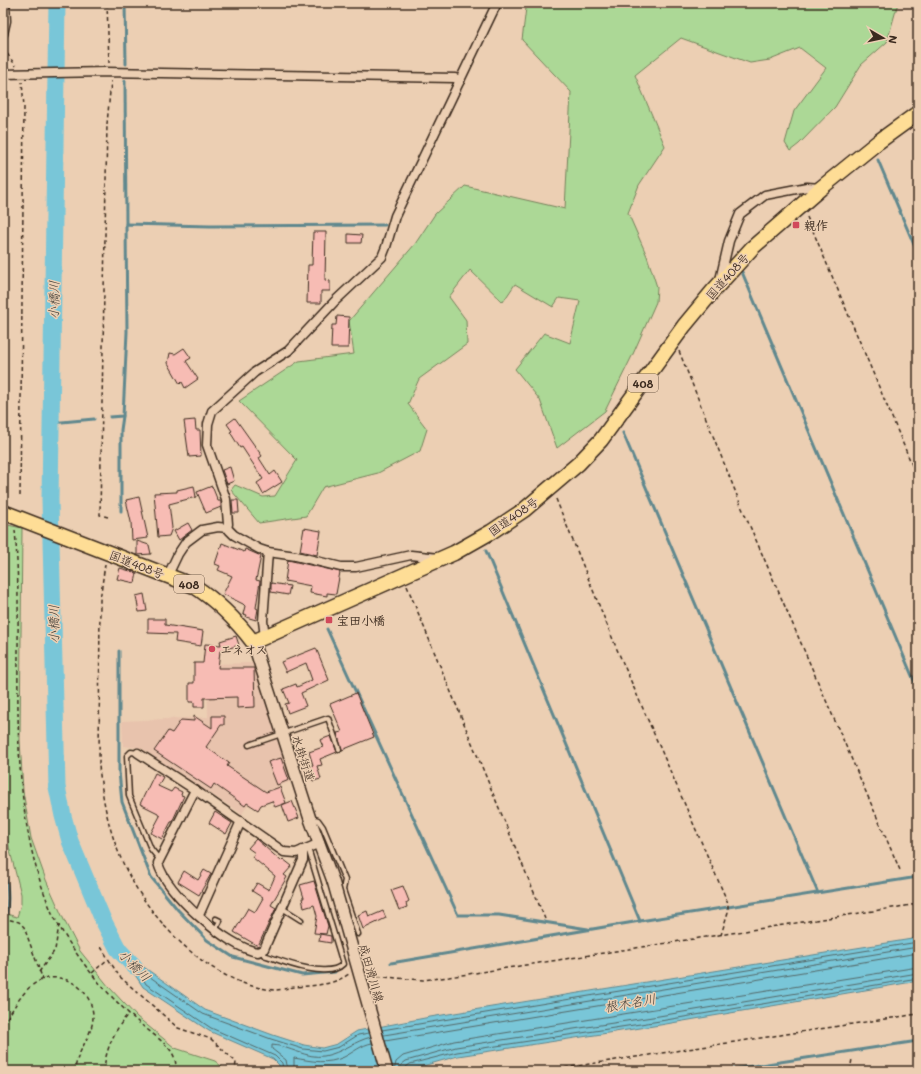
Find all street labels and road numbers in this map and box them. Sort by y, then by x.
street label: 国道408号 [702,249,752,303]
road number: 408 [628,374,658,392]
street label: 国道408号 [485,493,541,539]
street label: 国道408号 [107,546,167,582]
road number: 408 [174,575,204,593]
street label: 水掛街道 [289,733,319,783]
street label: 成田滑川線 [356,942,388,1004]

